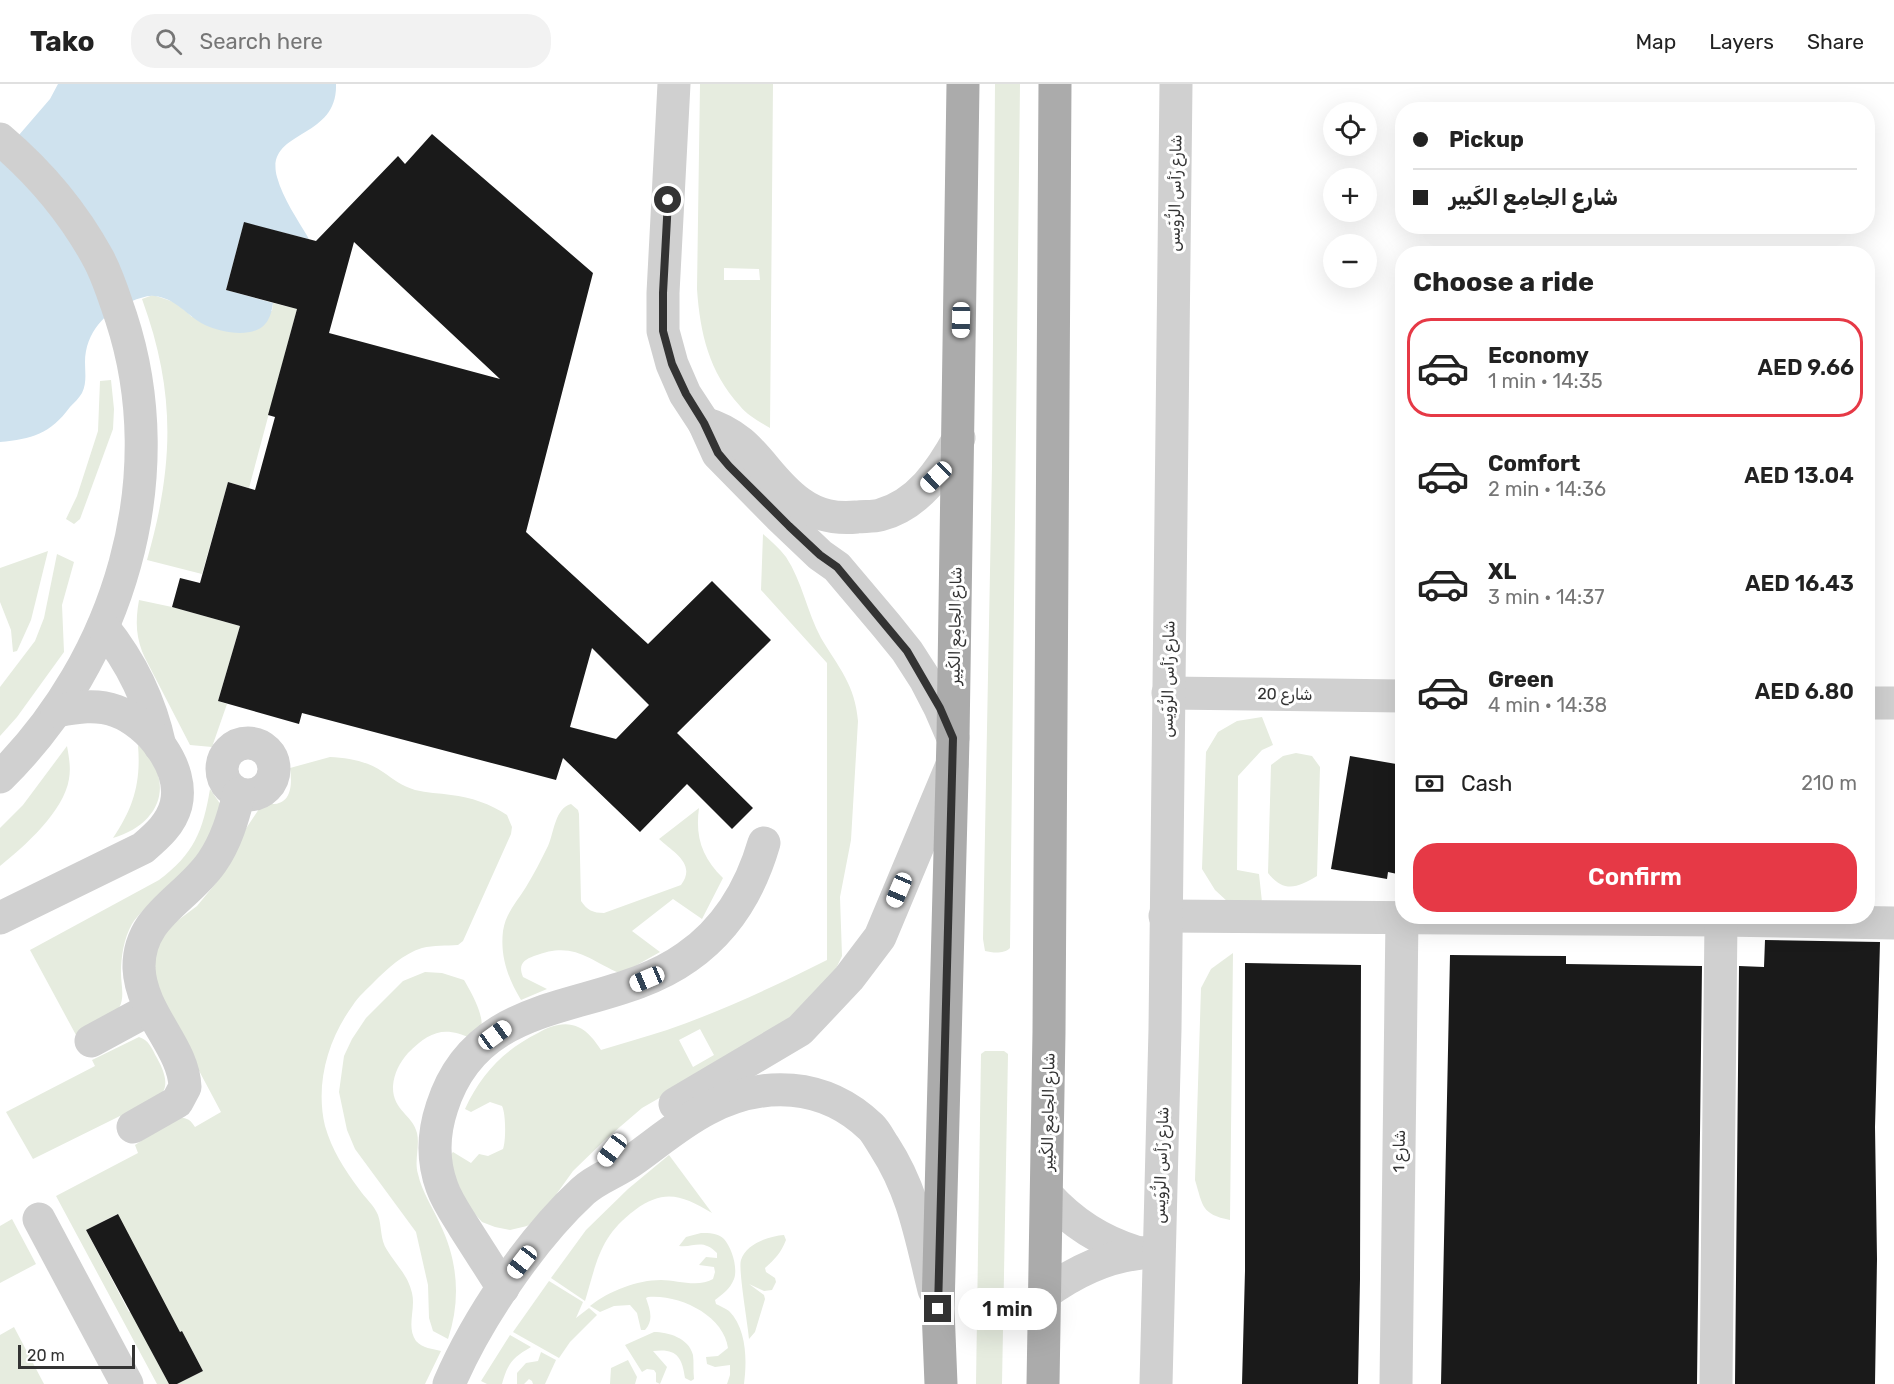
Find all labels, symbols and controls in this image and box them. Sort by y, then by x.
search box [131,14,551,68]
text: Tako [30,25,95,58]
icon: search [152,25,185,58]
text: Search here [200,28,323,55]
text: Map [1635,29,1676,54]
text: Layers [1709,29,1774,54]
text: Share [1807,29,1864,54]
map controls [1323,102,1377,288]
button: locate [1323,102,1377,156]
text: Pickup [1449,126,1524,153]
street label: شارع رَأس الرُّوَيس [1162,134,1188,252]
button: + [1323,168,1377,222]
text: شارع الجامِع الكَبِير [1449,184,1618,211]
route start [654,186,681,213]
button: − [1323,234,1377,288]
text: Choose a ride [1413,266,1594,298]
car [952,302,970,338]
icon: car [1416,341,1470,395]
text: Economy [1488,342,1589,369]
text: AED 9.66 [1758,354,1854,381]
text: 1 min · 14:35 [1488,369,1603,393]
icon: car [1416,449,1470,503]
text: Comfort [1488,450,1580,477]
car [917,458,955,496]
text: AED 13.04 [1744,462,1854,489]
text: 2 min · 14:36 [1488,477,1606,501]
icon: car [1416,557,1470,611]
text: XL [1488,558,1516,585]
street label: شارع الجامِع الكَبِير [944,567,968,686]
text: AED 16.43 [1745,570,1854,597]
text: 3 min · 14:37 [1488,585,1604,609]
street label: شارع رَأس الرُّوَيس [1155,620,1181,738]
icon: car [1416,665,1470,719]
text: Green [1488,666,1554,693]
text: AED 6.80 [1755,678,1854,705]
street label: شارع 20 [1257,684,1313,706]
text: 4 min · 14:38 [1488,693,1607,717]
icon: cash [1413,767,1446,800]
text: Cash [1461,770,1512,797]
text: 210 m [1801,771,1857,795]
button: Confirm [1413,843,1857,912]
car [884,870,914,910]
car [627,964,667,994]
car [475,1017,515,1053]
street label: شارع الجامِع الكَبِير [1037,1053,1061,1172]
street label: شارع رَأس الرُّوَيس [1147,1106,1175,1224]
car [594,1130,630,1170]
street label: شارع 1 [1389,1130,1411,1173]
car [504,1242,540,1282]
callout: 1 min [959,1288,1058,1330]
route end [924,1295,951,1322]
text: 1 min [982,1297,1033,1321]
scale bar [18,1342,135,1370]
text: 20 m [27,1346,65,1365]

